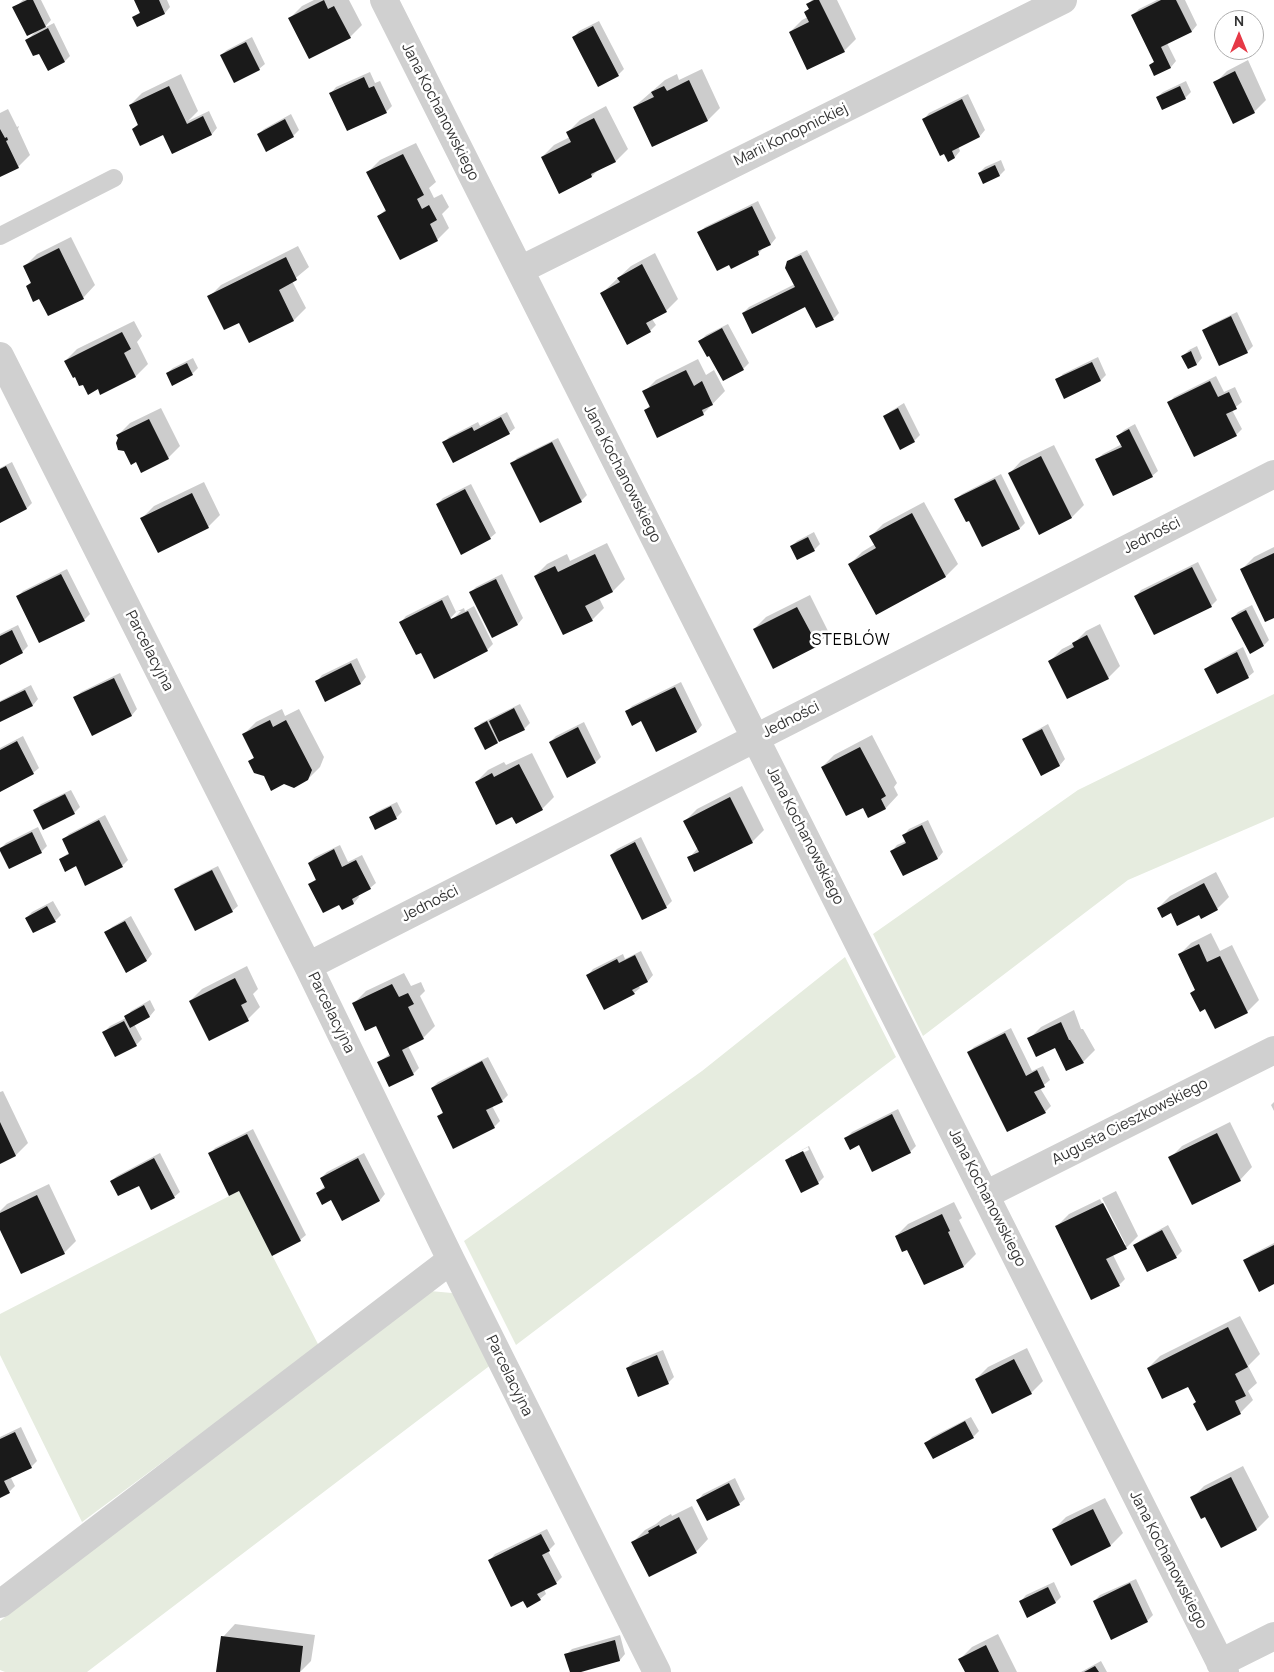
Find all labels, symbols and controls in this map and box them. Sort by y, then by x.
north arrow [1214,10,1264,60]
text: N [1234,11,1244,30]
street label: Jana Kochanowskiego [397,40,483,184]
street label: Marii Konopnickiej [731,100,851,170]
street label: Jana Kochanowskiego [579,402,665,546]
street label: Jedności [1120,514,1184,558]
street label: Parcelacyjna [121,608,177,694]
district label: STEBLÓW [811,631,891,651]
street label: Jedności [759,698,823,742]
street label: Jana Kochanowskiego [762,764,848,908]
street label: Jedności [398,882,462,926]
street label: Parcelacyjna [304,970,358,1056]
street label: Augusta Cieszkowskiego [1049,1075,1211,1169]
street label: Jana Kochanowskiego [944,1126,1030,1270]
street label: Parcelacyjna [482,1333,536,1419]
street label: Jana Kochanowskiego [1125,1488,1211,1632]

